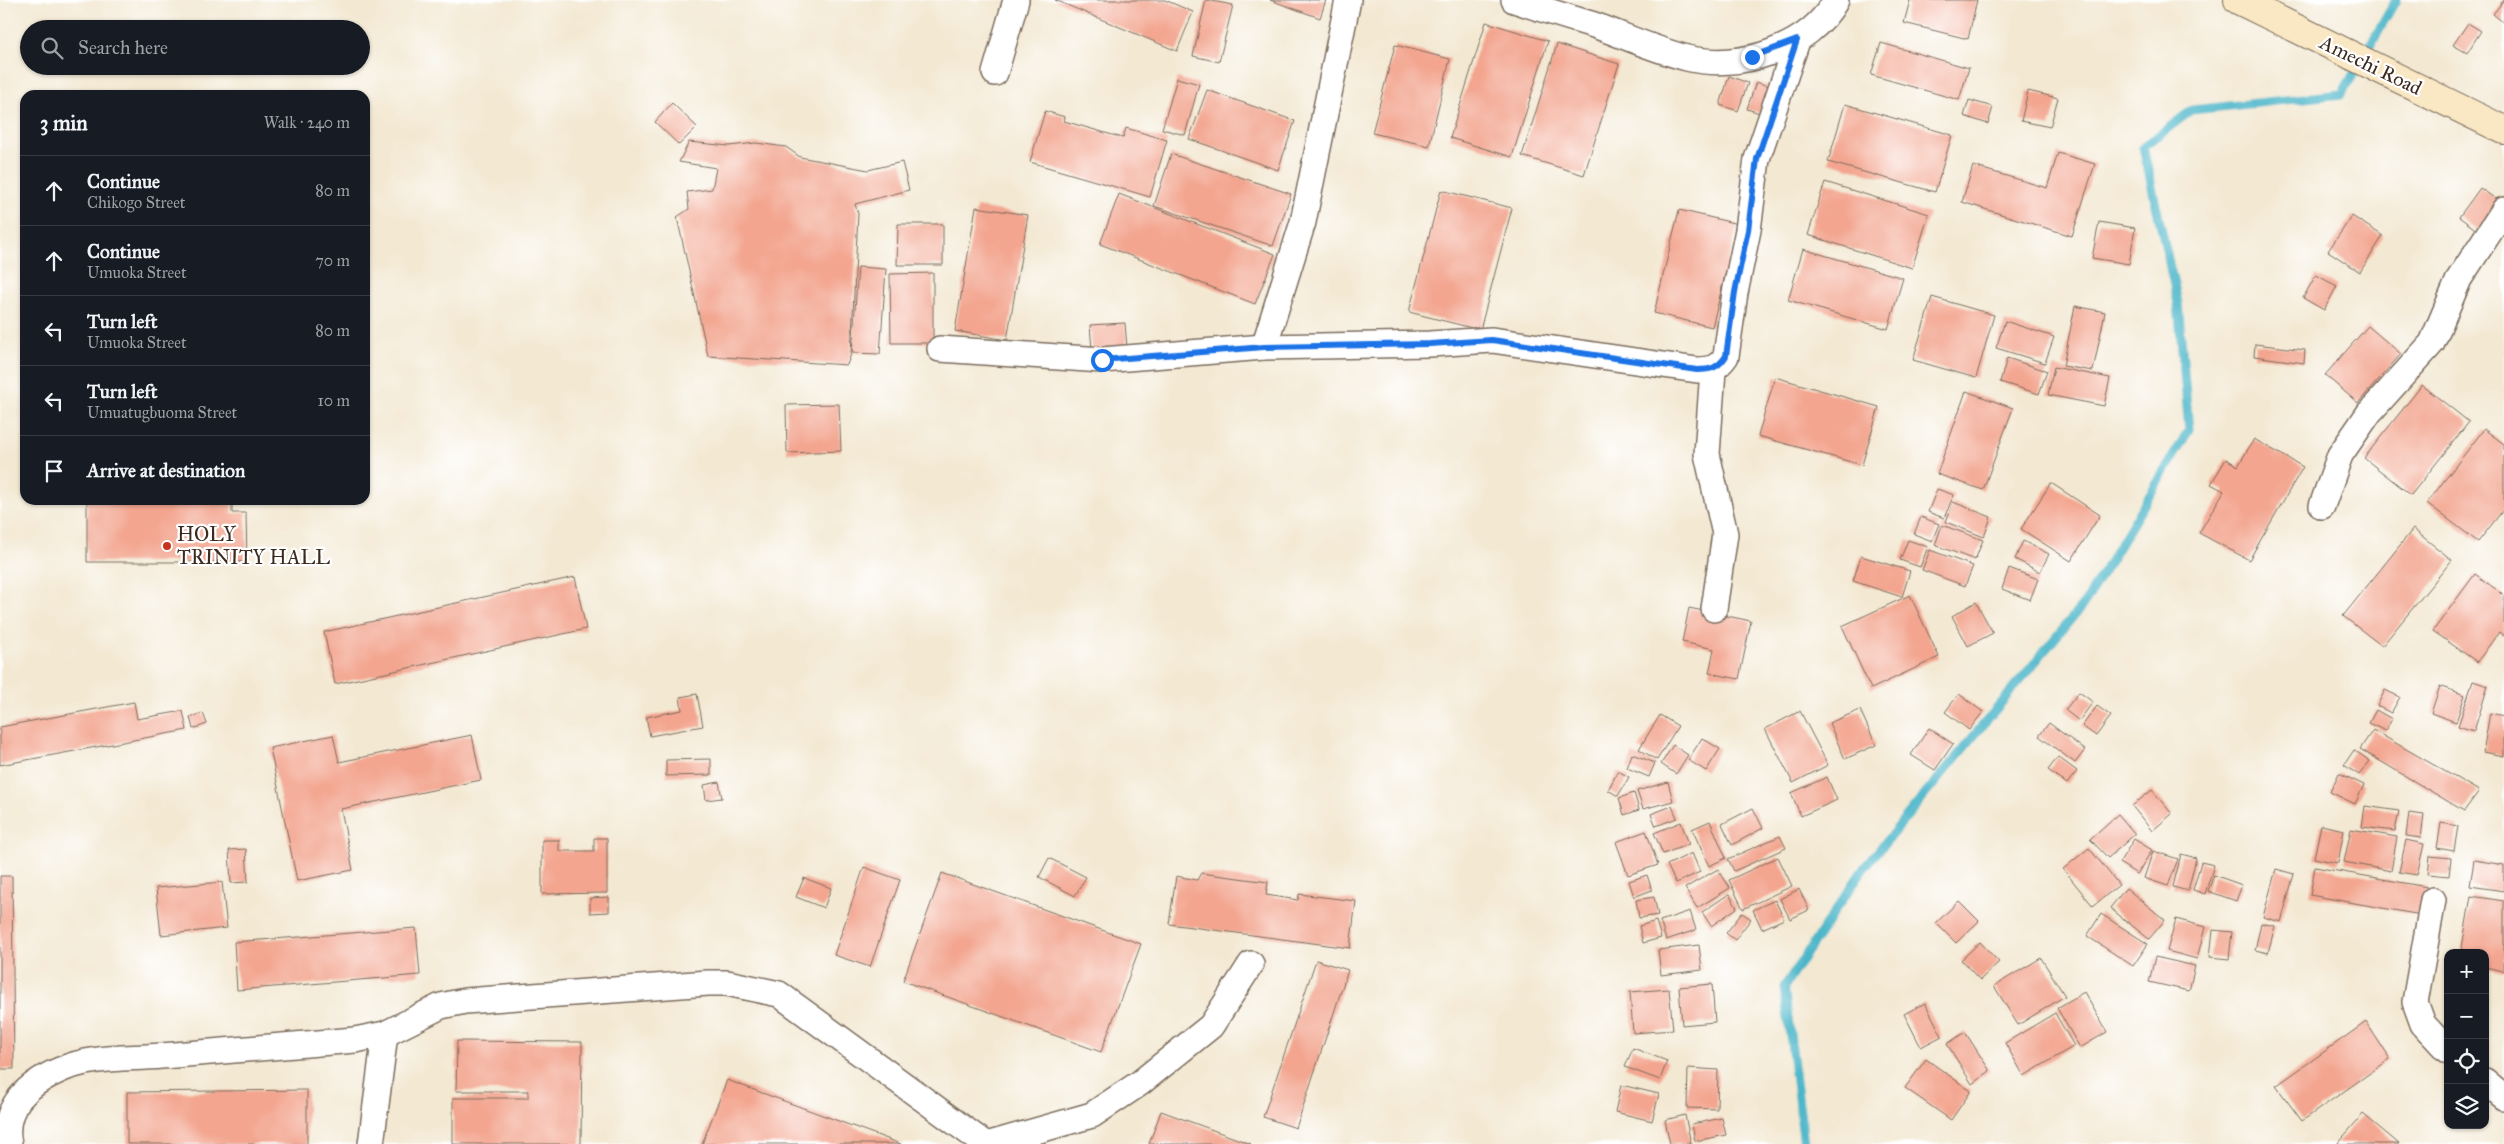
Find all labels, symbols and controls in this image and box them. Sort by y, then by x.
search box [20,20,370,75]
street label: Amechi Road [2315,30,2426,100]
icon: search [38,34,66,62]
text: Search here [78,36,168,59]
route end [1741,46,1764,69]
text: 3 min [40,110,88,136]
text: Walk · 240 m [264,113,350,132]
text: Continue [87,170,160,193]
icon: ahead [40,177,68,205]
text: 80 m [315,181,350,200]
text: Chikogo Street [87,193,185,212]
text: Continue [87,240,160,263]
icon: ahead [40,247,68,275]
text: 70 m [315,251,350,270]
text: Umuoka Street [87,263,187,282]
text: Turn left [87,310,157,333]
icon: left [40,317,68,345]
text: 80 m [315,321,350,340]
text: Umuoka Street [87,333,187,352]
route start [1091,349,1114,372]
text: Turn left [87,380,157,403]
icon: left [40,387,68,415]
text: 10 m [318,391,350,410]
text: Umuatugbuoma Street [87,403,237,422]
icon: arrive [40,457,68,485]
text: Arrive at destination [87,459,245,482]
place label: HOLY TRINITY HALL [177,522,330,569]
marker: HOLY TRINITY HALL [161,540,173,552]
map controls [2444,949,2489,1129]
button: + [2444,949,2489,994]
button: − [2444,994,2489,1039]
button: locate [2444,1039,2489,1084]
button: layers [2444,1084,2489,1129]

